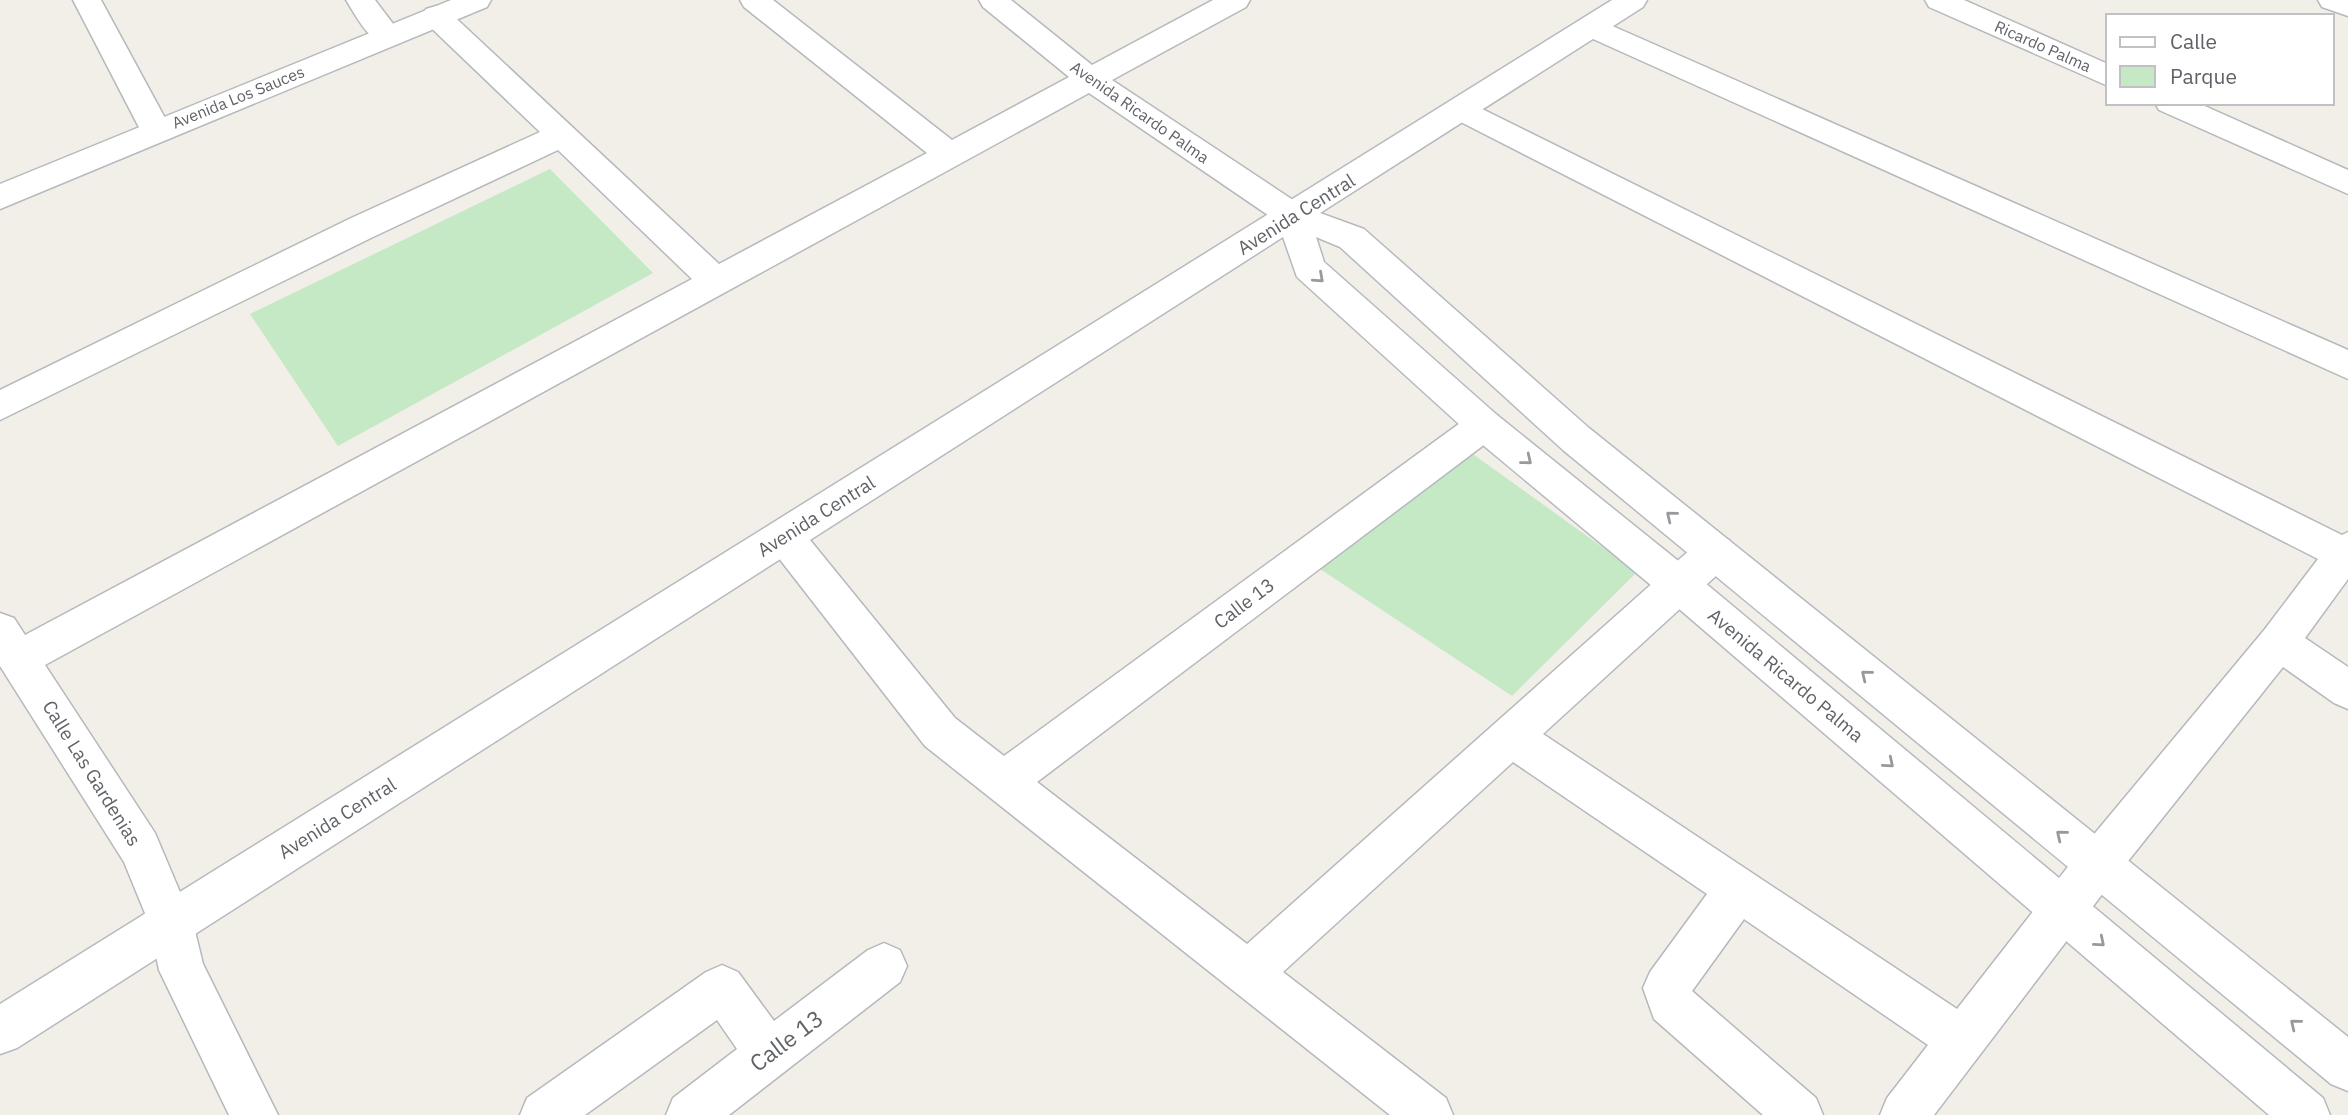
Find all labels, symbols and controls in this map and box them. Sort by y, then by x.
legend [2106,14,2334,105]
street label: Ricardo Palma [1992,16,2095,76]
text: Calle [2170,27,2217,55]
street label: Avenida Ricardo Palma [1067,57,1214,168]
street label: Avenida Los Sauces [169,61,307,133]
text: Parque [2170,62,2237,90]
street label: Avenida Central [1233,168,1359,260]
one-way arrow [1311,269,1324,282]
one-way arrow [1518,452,1531,464]
street label: Avenida Central [753,470,879,562]
one-way arrow [1666,511,1678,524]
street label: Calle 13 [1209,572,1279,634]
street label: Avenida Ricardo Palma [1703,603,1869,747]
one-way arrow [1861,671,1874,683]
street label: Calle Las Gardenias [38,696,146,850]
one-way arrow [1881,755,1894,767]
street label: Avenida Central [274,772,400,864]
one-way arrow [2056,831,2069,843]
one-way arrow [2092,934,2105,946]
street label: Calle 13 [743,1003,829,1077]
one-way arrow [2290,1020,2303,1032]

